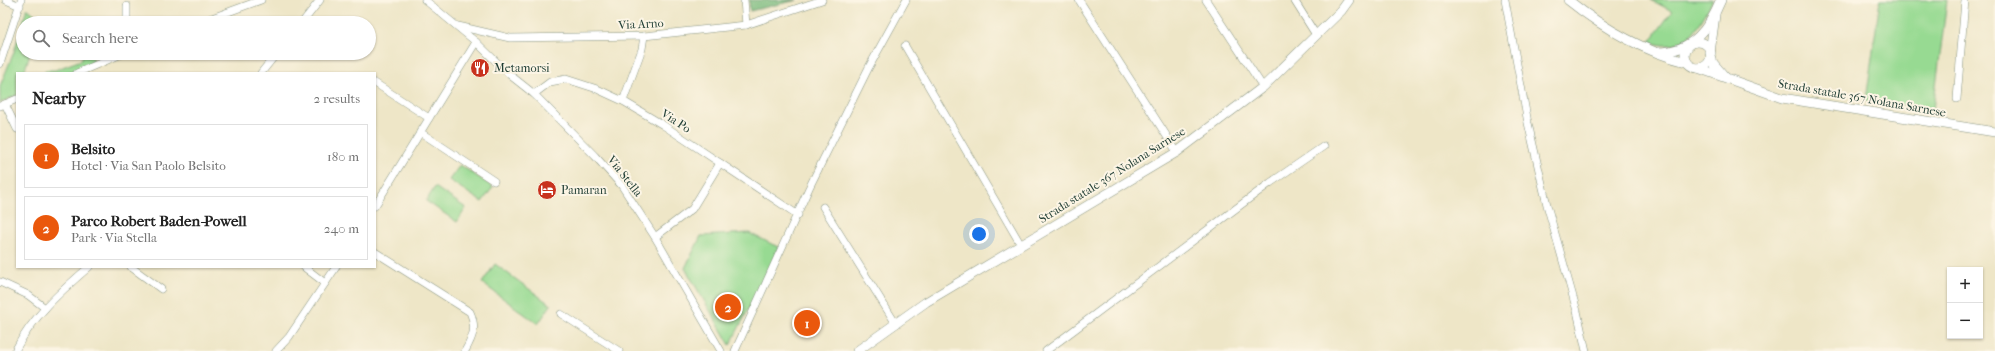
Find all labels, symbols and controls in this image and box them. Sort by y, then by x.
search box [16,16,376,60]
street label: Via Arno [617,16,664,32]
icon: search [30,27,52,49]
text: Search here [62,29,138,47]
restaurant icon: Metamorsi [469,57,491,79]
place label: Metamorsi [494,61,550,75]
street label: Strada statale 367 Nolana Sarnese [1777,76,1947,120]
text: Nearby [32,88,86,108]
text: 2 results [314,91,360,106]
street label: Via Po [658,106,693,136]
street label: Strada statale 367 Nolana Sarnese [1036,124,1188,226]
text: Belsito [71,140,115,158]
text: 1 [44,149,48,164]
text: 180 m [327,149,359,164]
street label: Via Stella [604,152,646,200]
text: Hotel · Via San Paolo Belsito [71,158,226,173]
hotel icon: Pamaran [536,179,558,201]
place label: Pamaran [561,183,607,197]
text: Parco Robert Baden-Powell [71,212,247,230]
text: 2 [43,221,49,236]
text: 240 m [324,221,359,236]
your location [969,224,989,244]
text: Park · Via Stella [71,230,157,245]
map controls [1947,267,1983,339]
button: + [1947,267,1983,303]
pin: 2 [715,292,741,322]
button: − [1947,303,1983,339]
pin: 1 [794,308,820,338]

